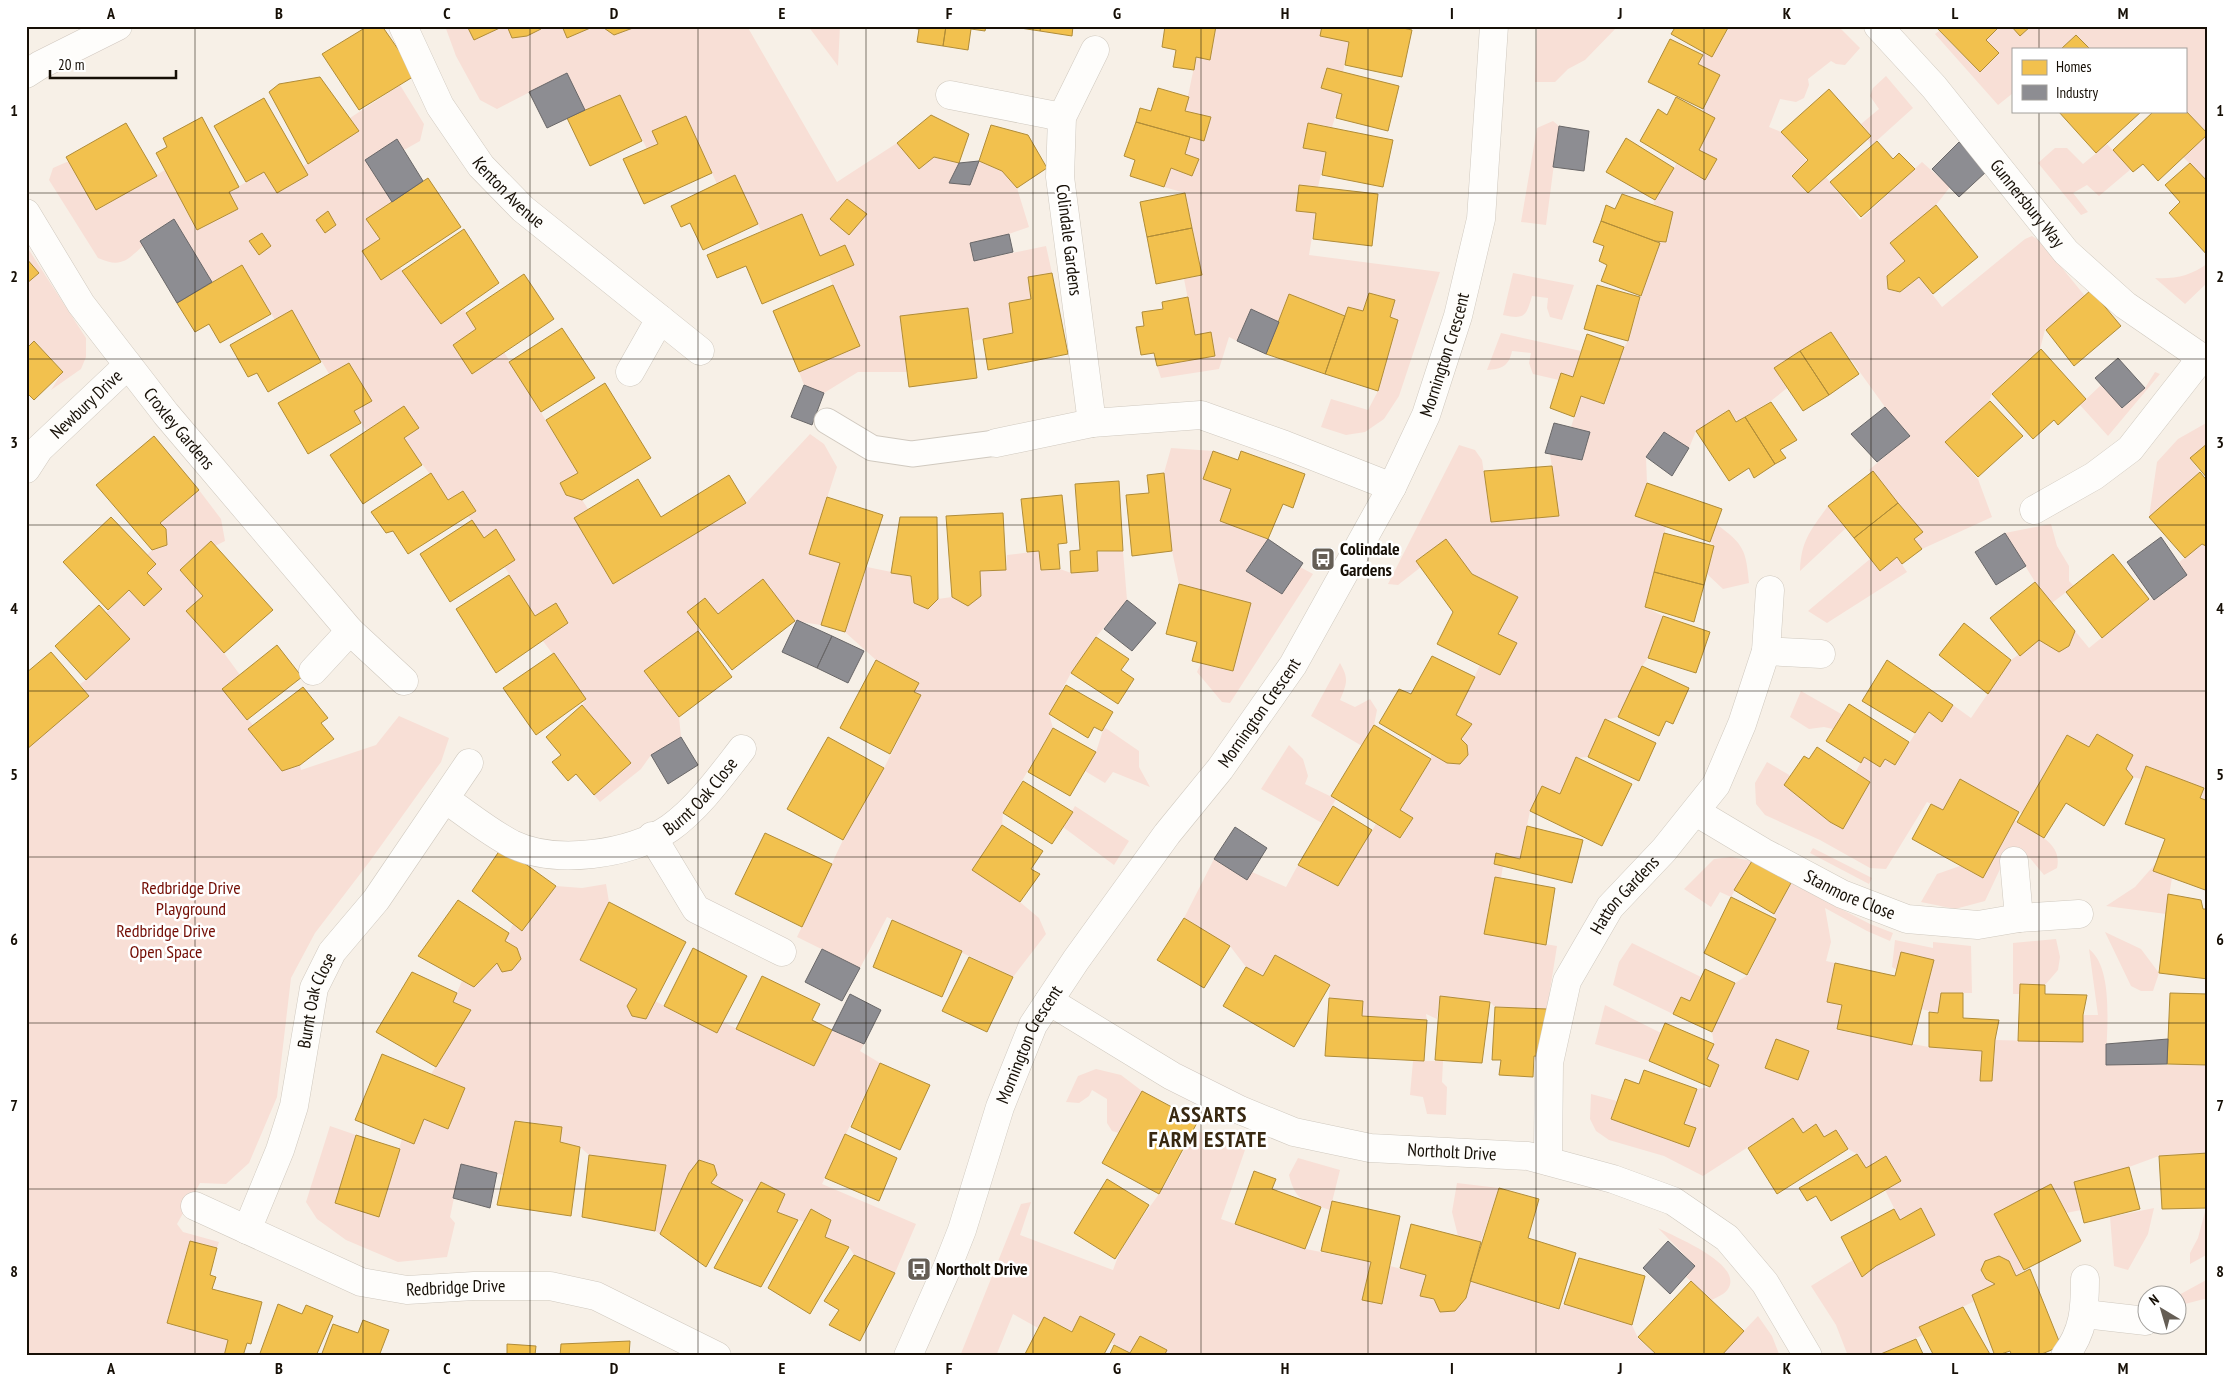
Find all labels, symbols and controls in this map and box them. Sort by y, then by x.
text: A [106,3,116,23]
text: B [275,3,283,23]
text: C [443,3,451,23]
text: D [610,3,619,23]
text: E [779,3,786,23]
text: F [946,3,953,23]
text: G [1113,3,1121,23]
text: H [1281,3,1289,23]
text: I [1450,3,1454,23]
text: J [1617,3,1622,23]
text: K [1783,3,1792,23]
text: L [1952,3,1959,23]
text: M [2118,3,2128,23]
scale bar [50,48,176,80]
legend [2012,48,2186,112]
text: 20 m [58,55,84,74]
text: Homes [2056,57,2092,76]
text: Industry [2056,83,2098,102]
text: 1 [10,100,18,120]
text: 1 [2216,100,2224,120]
street label: Kenton Avenue [467,152,550,233]
street label: Gunnersbury Way [1985,154,2070,252]
street label: Colindale Gardens [1051,183,1088,297]
text: 2 [10,266,18,286]
text: 2 [2216,266,2224,286]
street label: Mornington Crescent [1414,290,1474,420]
street label: Newbury Drive [45,364,127,444]
street label: Croxley Gardens [139,383,220,474]
text: 3 [10,432,18,452]
text: 3 [2216,432,2224,452]
place label: Colindale Gardens [1340,537,1400,581]
bus stop icon: Colindale Gardens [1310,546,1336,572]
text: 4 [10,598,18,618]
text: 4 [2216,598,2224,618]
street label: Mornington Crescent [1213,654,1306,772]
street label: Burnt Oak Close [658,753,742,840]
text: 5 [10,764,18,784]
text: 5 [2216,764,2224,784]
street label: Hatton Gardens [1585,850,1664,938]
street label: Stanmore Close [1801,864,1899,924]
park label: Redbridge Drive Playground [141,876,241,920]
park label: Redbridge Drive Open Space [116,919,216,963]
text: 6 [10,929,18,949]
text: 6 [2216,929,2224,949]
street label: Burnt Oak Close [292,948,341,1050]
street label: Mornington Crescent [991,981,1067,1107]
text: 7 [10,1095,18,1115]
text: 7 [2216,1095,2224,1115]
district label: ASSARTS FARM ESTATE [1149,1100,1267,1153]
street label: Northolt Drive [1407,1138,1497,1165]
bus stop icon: Northolt Drive [906,1256,932,1282]
place label: Northolt Drive [936,1257,1028,1280]
text: 8 [10,1261,18,1281]
text: 8 [2216,1261,2224,1281]
street label: Redbridge Drive [405,1274,505,1301]
north arrow [2136,1284,2186,1334]
text: N [2145,1290,2163,1309]
text: A [106,1358,116,1378]
text: B [275,1358,283,1378]
text: C [443,1358,451,1378]
text: D [610,1358,619,1378]
text: E [779,1358,786,1378]
text: F [946,1358,953,1378]
text: G [1113,1358,1121,1378]
text: H [1281,1358,1289,1378]
text: I [1450,1358,1454,1378]
text: J [1617,1358,1622,1378]
text: K [1783,1358,1792,1378]
text: L [1952,1358,1959,1378]
text: M [2118,1358,2128,1378]

